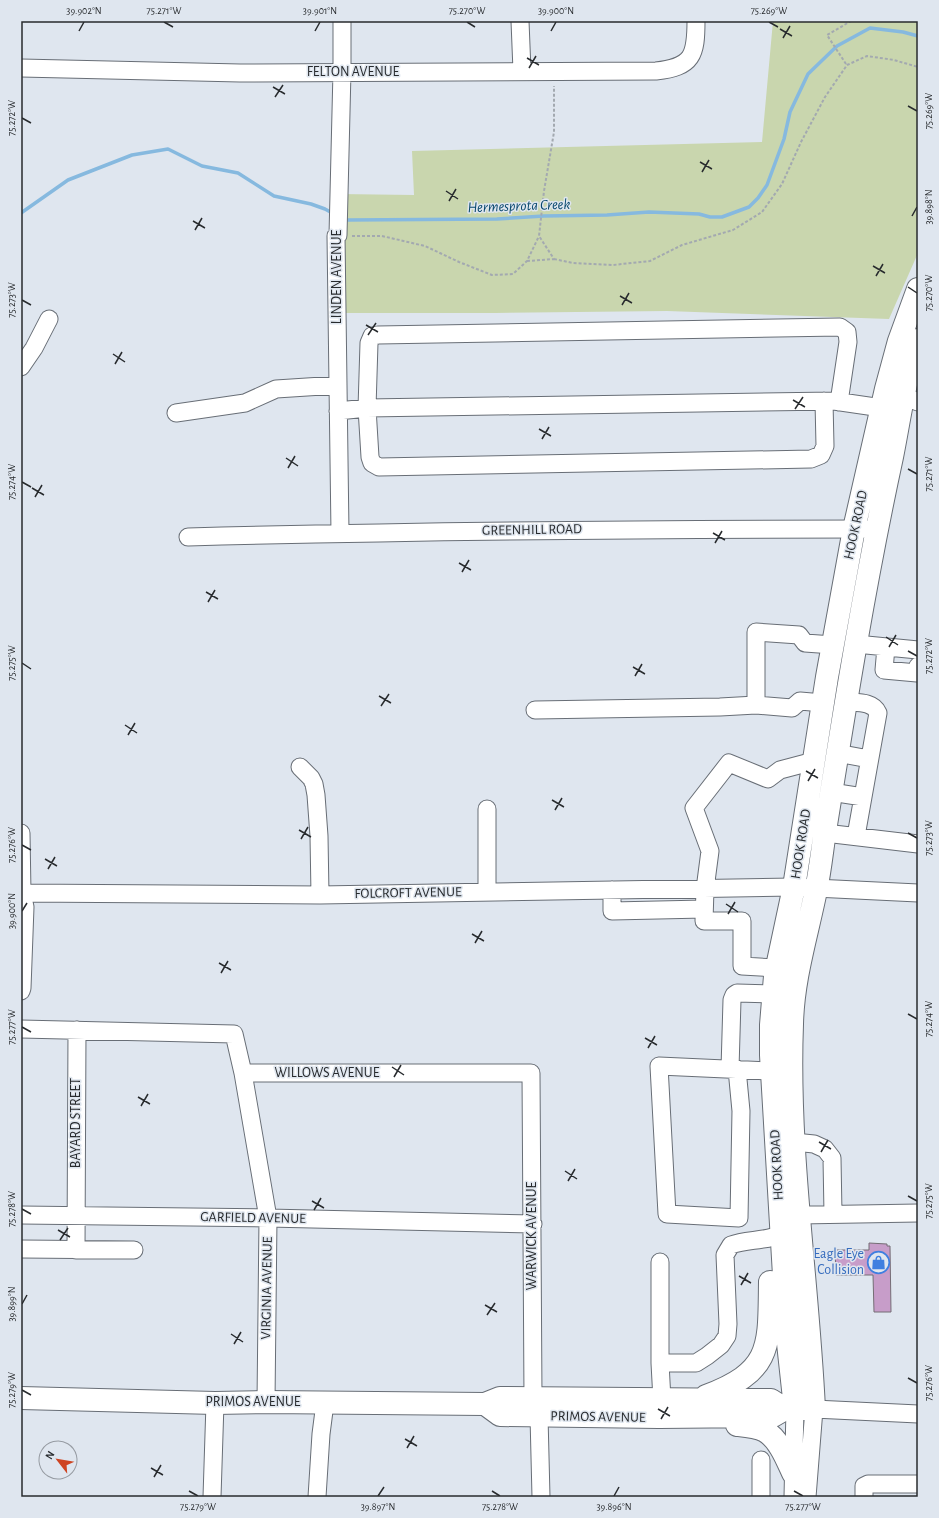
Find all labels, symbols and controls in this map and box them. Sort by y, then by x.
text: 39.902°N [66,6,102,16]
text: 75.271°W [147,6,181,16]
text: 39.901°N [303,6,337,16]
text: 75.270°W [449,6,485,16]
text: 39.900°N [538,6,574,16]
text: 75.269°W [751,6,787,16]
street label: FELTON AVENUE [307,65,400,79]
text: 75.269°W [924,93,934,129]
text: 75.272°W [7,100,17,136]
text: 39.898°N [924,189,934,225]
water label: Hermesprota Creek [467,197,571,215]
street label: LINDEN AVENUE [330,230,344,324]
text: 75.270°W [924,275,934,311]
text: 75.273°W [7,282,17,318]
text: 75.271°W [924,457,934,491]
text: 75.274°W [7,464,17,500]
street label: HOOK ROAD [842,489,870,561]
street label: GREENHILL ROAD [482,522,582,538]
text: 75.272°W [924,638,934,674]
text: 75.275°W [7,645,17,681]
street label: HOOK ROAD [789,808,813,880]
text: 75.273°W [924,820,934,856]
text: 75.276°W [7,827,17,863]
street label: FOLCROFT AVENUE [354,885,462,901]
text: 39.900°N [7,893,17,929]
text: 75.274°W [924,1001,934,1037]
text: 75.277°W [7,1009,17,1045]
street label: WILLOWS AVENUE [275,1066,380,1080]
street label: BAYARD STREET [69,1078,83,1168]
street label: HOOK ROAD [768,1129,786,1201]
street label: WARWICK AVENUE [525,1181,539,1290]
text: 75.275°W [924,1183,934,1219]
text: 75.278°W [7,1191,17,1227]
street label: GARFIELD AVENUE [200,1210,306,1226]
street label: VIRGINIA AVENUE [259,1236,275,1339]
place label: Eagle Eye Collision [813,1247,864,1277]
shop icon: Eagle Eye Collision [866,1249,892,1275]
text: 39.899°N [7,1286,17,1322]
text: 75.276°W [924,1365,934,1401]
text: 75.279°W [7,1372,17,1408]
street label: PRIMOS AVENUE [205,1395,301,1409]
street label: PRIMOS AVENUE [550,1409,646,1425]
north arrow [38,1440,78,1480]
text: N [43,1449,57,1461]
text: 75.279°W [180,1502,216,1512]
text: 39.897°N [361,1502,395,1512]
text: 75.278°W [482,1502,518,1512]
text: 39.896°N [596,1502,632,1512]
text: 75.277°W [785,1502,821,1512]

